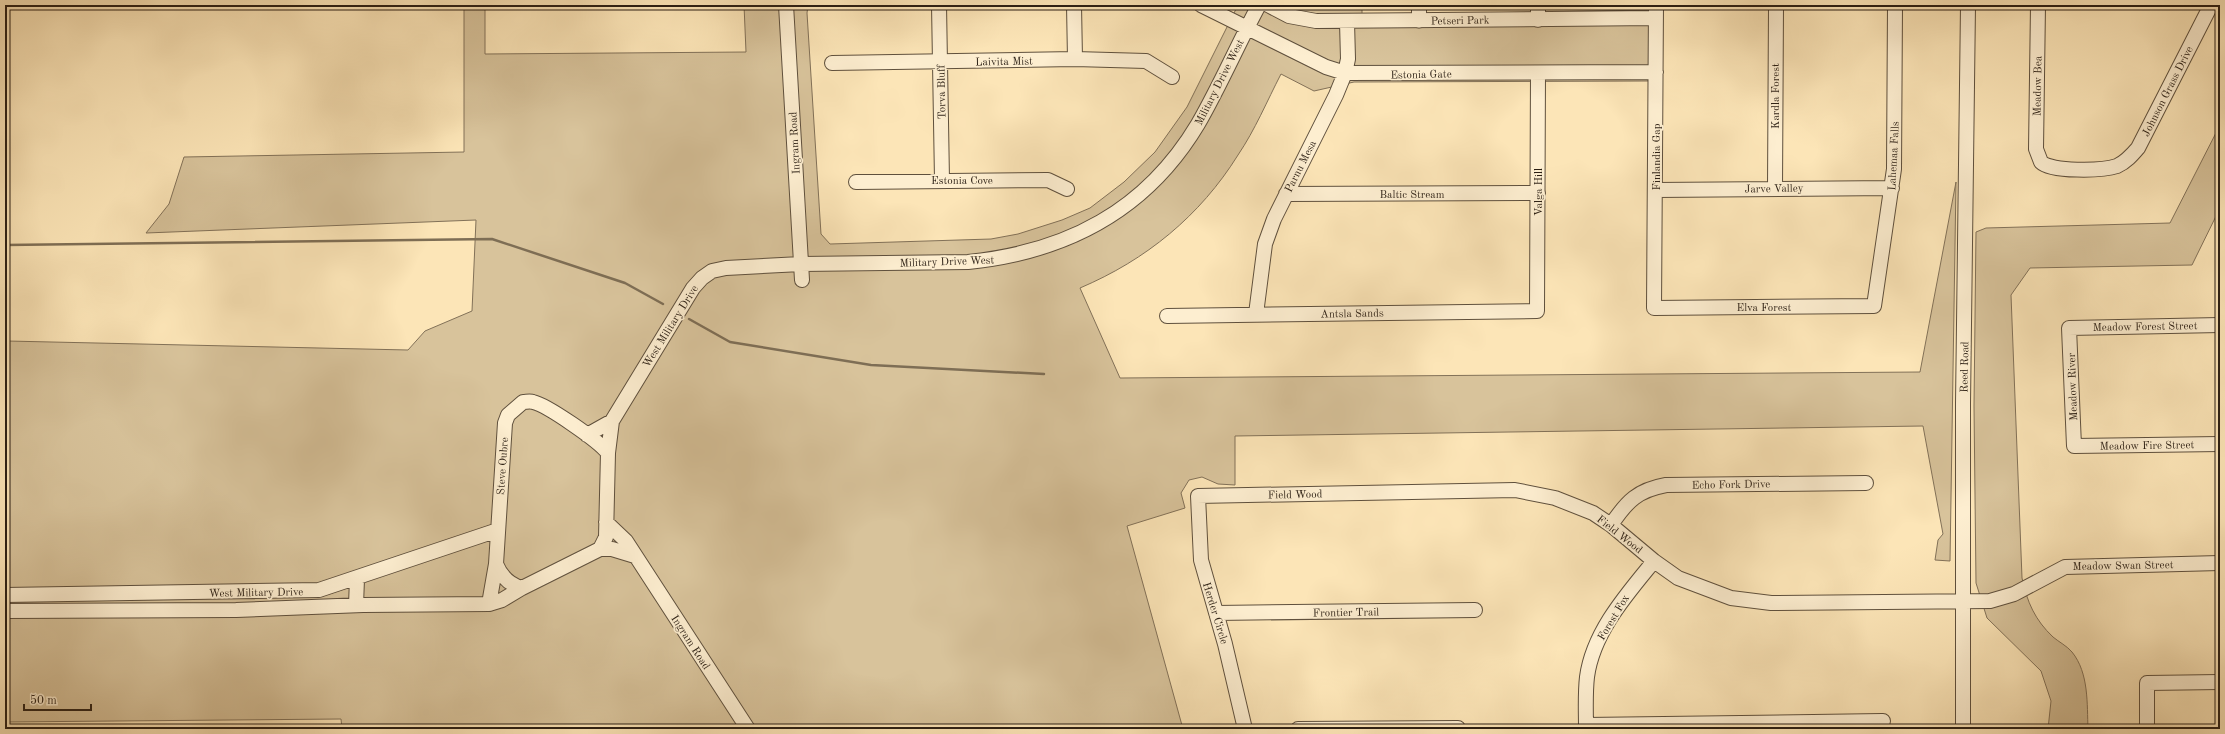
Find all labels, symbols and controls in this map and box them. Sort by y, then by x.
street label: Petseri Park [1430,15,1490,28]
street label: Military Drive West [1194,38,1247,127]
street label: Johnson Grass Drive [2141,45,2196,138]
street label: Meadow Bea [2032,55,2045,116]
street label: Laivita Mist [975,56,1033,69]
street label: Kardla Forest [1771,63,1782,129]
street label: Torva Bluff [937,64,948,119]
street label: Estonia Gate [1390,69,1452,82]
street label: Ingram Road [788,111,803,174]
street label: Lahemaa Falls [1887,121,1902,191]
street label: Finlandia Gap [1652,123,1663,190]
street label: Parnu Mesa [1284,139,1319,194]
street label: Valga Hill [1534,168,1545,216]
street label: Estonia Cove [931,176,993,187]
street label: Jarve Valley [1744,183,1804,196]
street label: Baltic Stream [1379,190,1445,201]
street label: Military Drive West [900,255,995,270]
street label: West Military Drive [642,284,701,370]
street label: Elva Forest [1737,303,1792,314]
street label: Antsla Sands [1320,308,1384,321]
street label: Meadow Forest Street [2093,321,2198,334]
street label: Reed Road [1960,341,1971,393]
street label: Meadow River [2067,352,2080,421]
street label: Steve Oubre [496,437,511,495]
street label: Meadow Fire Street [2100,440,2195,453]
street label: Echo Fork Drive [1692,479,1770,492]
street label: Field Wood [1268,490,1323,501]
street label: Field Wood [1594,514,1644,556]
street label: Meadow Swan Street [2072,560,2174,573]
street label: Herder Circle [1200,581,1229,646]
street label: West Military Drive [209,587,303,600]
street label: Forest Fox [1596,593,1632,642]
street label: Frontier Trail [1313,607,1379,620]
street label: Ingram Road [668,614,712,672]
scale bar [24,686,91,712]
text: 50 m [30,694,57,707]

